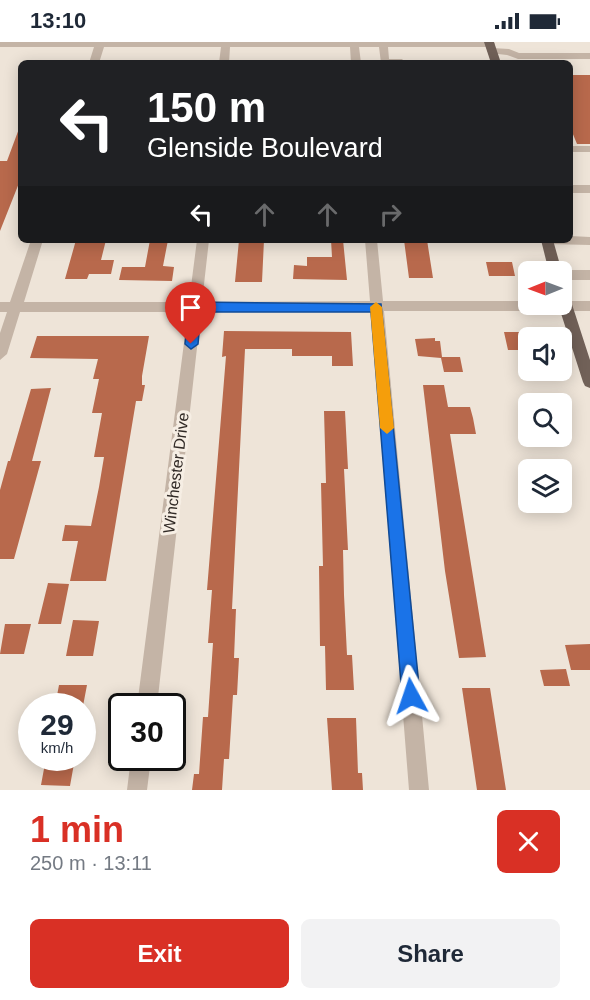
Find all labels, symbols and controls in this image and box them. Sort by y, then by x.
text: 13:10 [30,8,86,33]
icon: left [48,84,126,162]
text: 150 m [147,84,266,131]
text: Glenside Boulevard [147,133,383,163]
icon: left [185,198,218,231]
icon: ahead [248,198,281,231]
icon: ahead [311,198,344,231]
icon: right [374,198,407,231]
north arrow [518,261,572,315]
map controls [518,261,572,513]
pin [165,282,216,344]
icon: arrive [174,291,207,324]
button: sound [518,327,572,381]
button: search [518,393,572,447]
street label: Winchester Drive [160,411,192,534]
button: layers [518,459,572,513]
position arrow [379,664,443,728]
speed limit sign: 30 [108,693,186,771]
text: 29 [40,708,74,741]
text: km/h [41,739,73,756]
text: 1 min [30,809,124,850]
button: close [497,810,560,873]
text: 250 m · 13:11 [30,852,152,874]
button: Exit [30,919,289,988]
button: Share [301,919,560,988]

